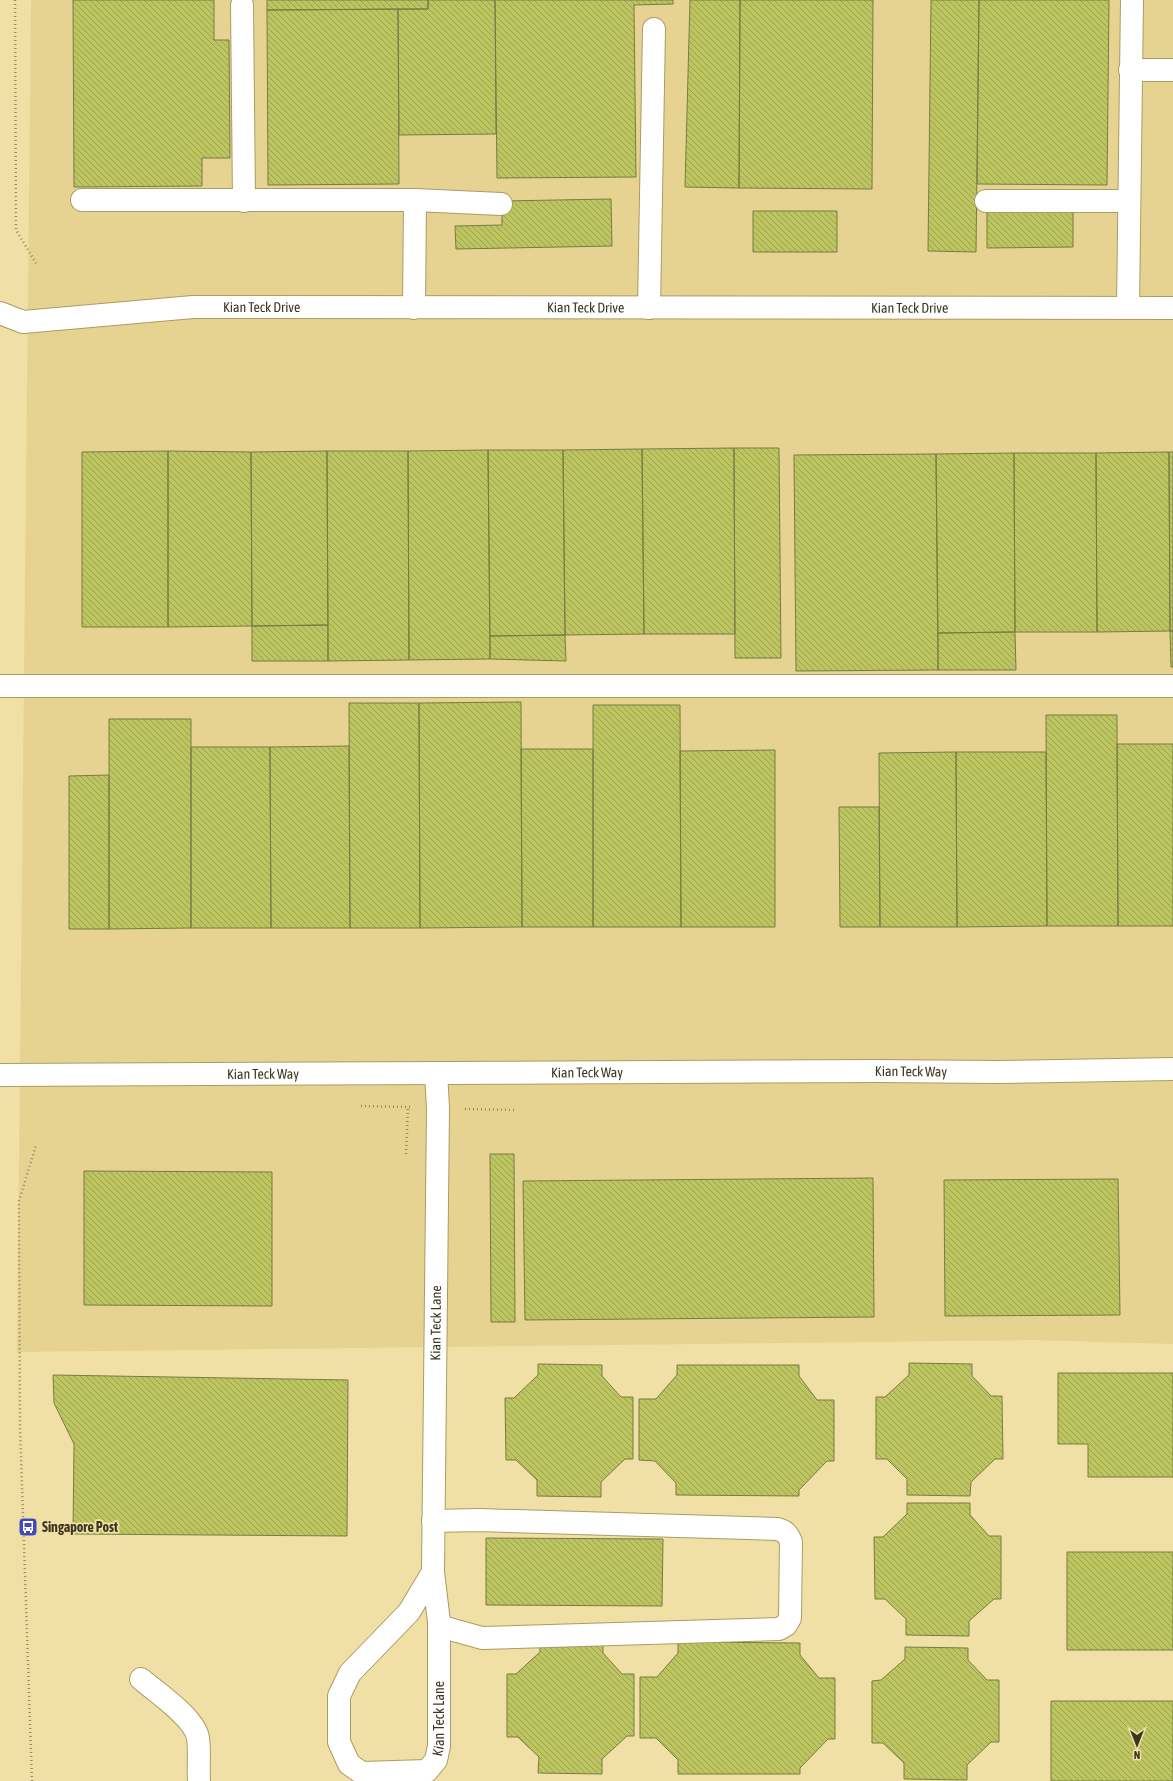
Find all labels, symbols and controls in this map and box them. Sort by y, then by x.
street label: Kian Teck Drive [223,299,300,315]
street label: Kian Teck Drive [547,299,624,315]
street label: Kian Teck Drive [871,300,948,316]
street label: Kian Teck Way [875,1063,947,1080]
street label: Kian Teck Way [551,1064,623,1080]
street label: Kian Teck Way [227,1066,299,1082]
street label: Kian Teck Lane [427,1285,444,1361]
bus stop icon: Singapore Post [17,1516,39,1538]
place label: Singapore Post [42,1519,118,1535]
street label: Kian Teck Lane [429,1681,447,1758]
north arrow [1117,1725,1157,1765]
text: N [1134,1749,1140,1761]

